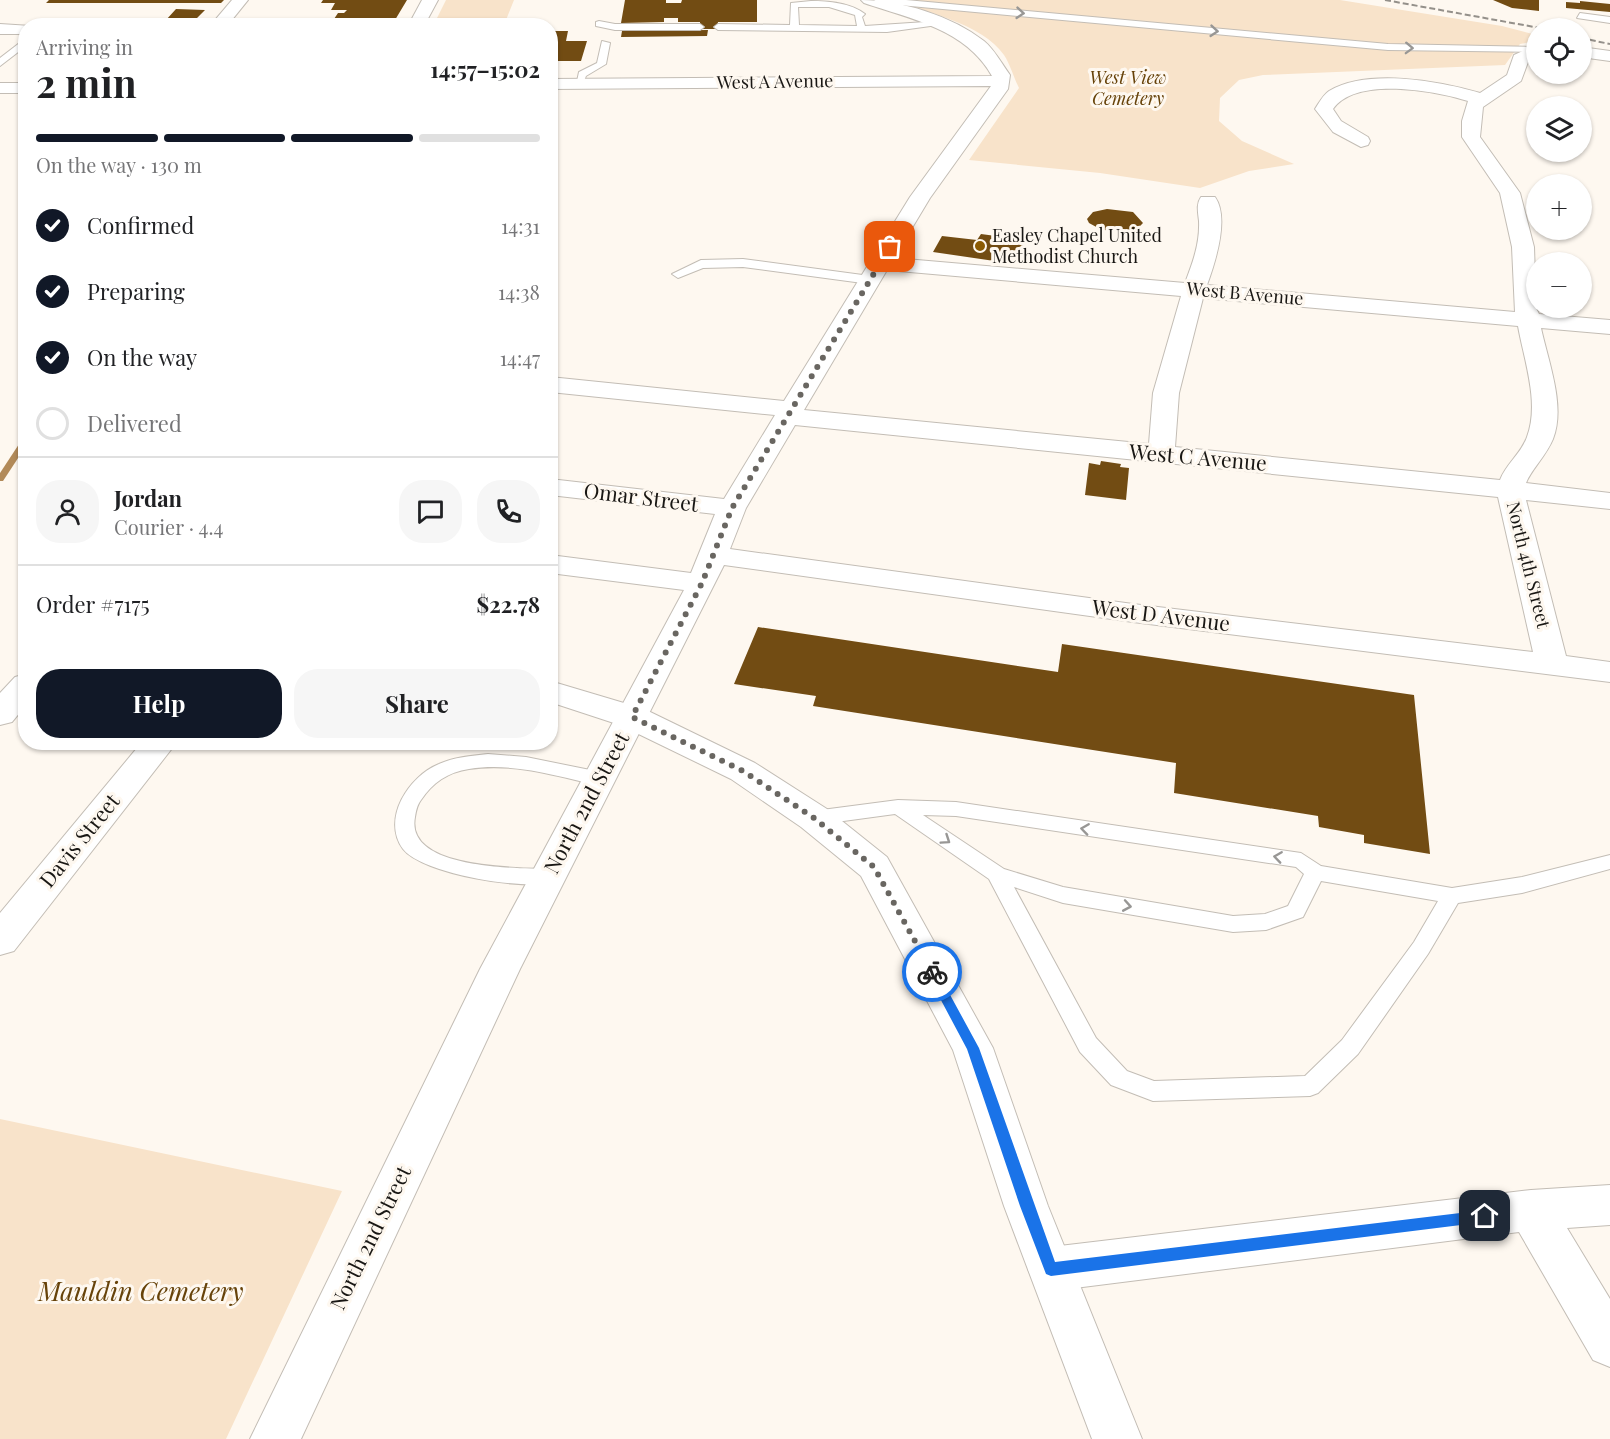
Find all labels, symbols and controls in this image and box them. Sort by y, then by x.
one-way arrow [1016,6,1025,19]
map controls [1526,18,1592,318]
button: locate [1526,18,1592,84]
one-way arrow [1210,24,1219,37]
text: Arriving in [36,33,133,60]
one-way arrow [1404,41,1413,54]
text: 14:57–15:02 [430,54,540,84]
text: 2 min [36,56,137,108]
park label: West View Cemetery [1089,65,1167,110]
street label: West A Avenue [715,68,834,94]
button: layers [1526,96,1592,162]
text: On the way · 130 m [36,151,202,178]
button: + [1526,174,1592,240]
icon: check [36,209,69,242]
text: Confirmed [87,210,194,240]
text: 14:31 [501,212,540,239]
pin [864,221,915,272]
place label: Easley Chapel United Methodist Church [992,223,1163,268]
icon: bag [873,230,906,263]
marker: Easley Chapel United Methodist Church [973,239,987,253]
button: − [1526,252,1592,318]
icon: check [36,275,69,308]
text: Preparing [87,276,185,306]
street label: West B Avenue [1185,276,1305,310]
text: 14:38 [498,278,540,305]
icon: check [36,341,69,374]
text: On the way [87,342,197,372]
text: 14:47 [500,344,540,371]
text: Delivered [87,408,182,438]
street label: West C Avenue [1127,436,1268,476]
street label: Omar Street [582,475,701,517]
button: person [36,480,99,543]
button: chat [399,480,462,543]
button: phone [477,480,540,543]
text: Jordan [114,483,182,513]
street label: North 4th Street [1502,499,1556,631]
text: Courier · 4.4 [114,513,223,540]
text: Order #7175 [36,589,150,619]
text: $22.78 [477,589,540,619]
street label: West D Avenue [1090,592,1232,636]
button: Help [36,669,282,738]
button: Share [294,669,540,738]
street label: North 2nd Street [536,726,635,878]
street label: Davis Street [32,787,125,892]
one-way arrow [1081,823,1090,835]
one-way arrow [940,833,951,844]
one-way arrow [1274,851,1284,864]
one-way arrow [1122,899,1132,911]
courier [902,942,962,1002]
icon: bike [916,956,949,989]
street label: North 2nd Street [322,1160,416,1314]
pin [1459,1190,1510,1241]
icon: home [1468,1199,1501,1232]
park label: Mauldin Cemetery [37,1273,244,1308]

